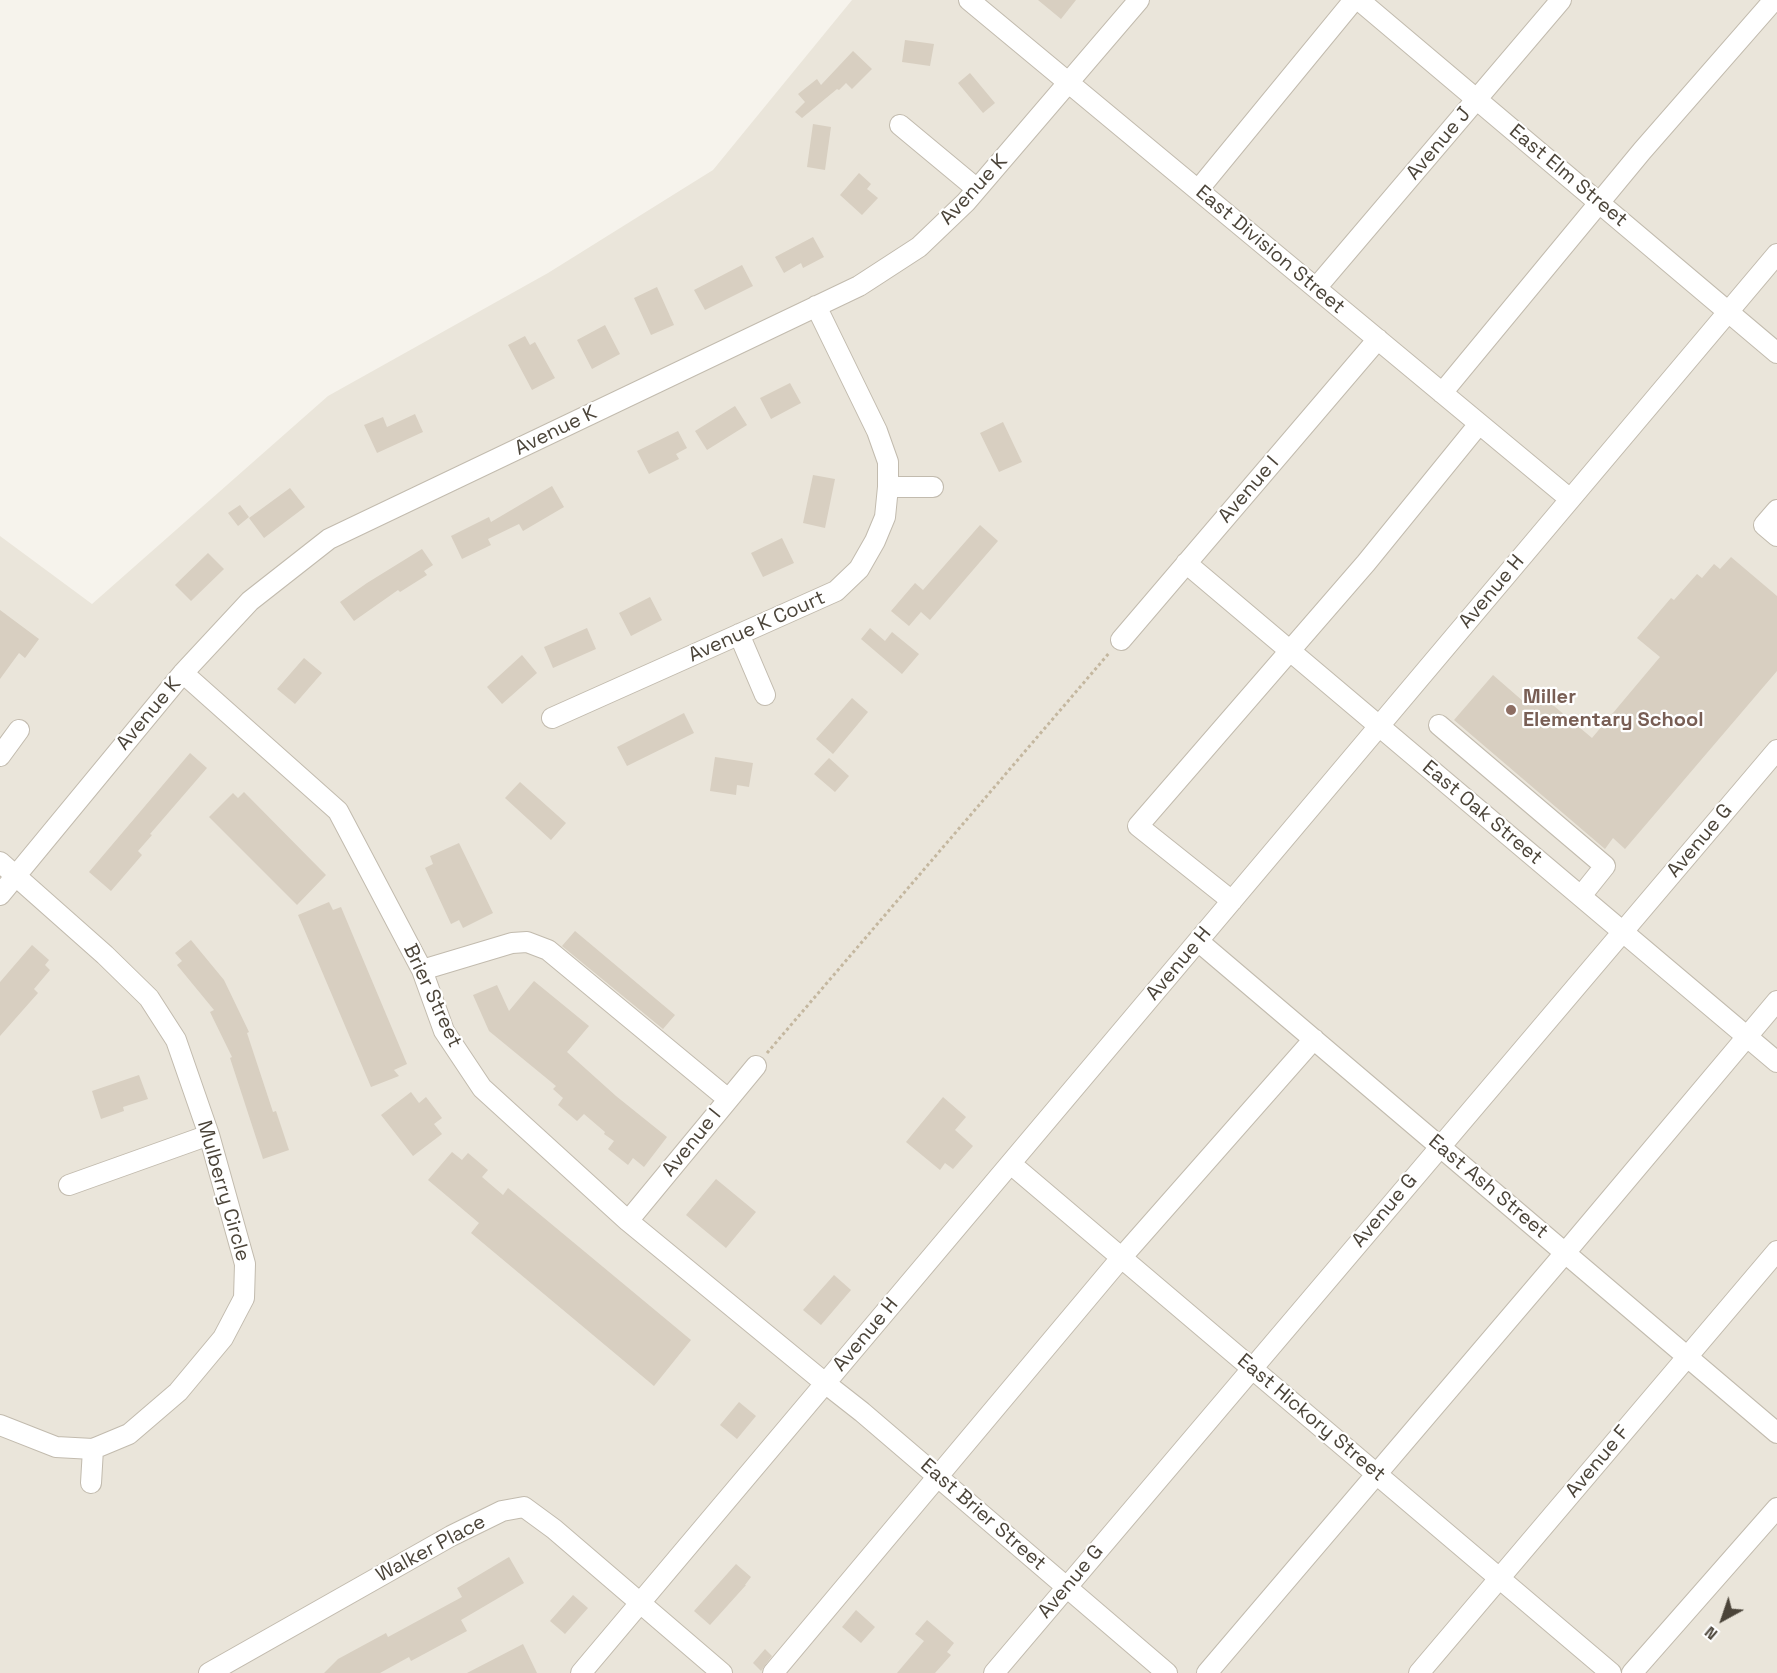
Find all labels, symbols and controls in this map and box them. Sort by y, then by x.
street label: Avenue J [1402,103,1476,185]
street label: East Elm Street [1504,120,1632,232]
street label: Avenue K [935,150,1013,230]
street label: East Division Street [1190,181,1350,319]
street label: Avenue K [511,401,601,461]
street label: Avenue I [1213,452,1285,528]
street label: Avenue H [1454,550,1530,634]
street label: Avenue K Court [685,586,829,668]
street label: Avenue K [112,673,186,755]
place label: Miller Elementary School [1523,686,1704,733]
marker: Miller Elementary School [1504,703,1518,717]
street label: East Oak Street [1417,756,1547,870]
street label: Avenue G [1662,799,1738,883]
street label: Avenue H [1141,922,1217,1006]
street label: Brier Street [398,940,466,1052]
street label: Avenue I [657,1104,727,1182]
street label: Mulberry Circle [191,1118,255,1264]
street label: East Ash Street [1423,1130,1553,1244]
street label: Avenue G [1347,1169,1423,1253]
street label: Avenue H [828,1293,904,1377]
street label: East Hickory Street [1232,1349,1390,1487]
street label: Avenue F [1561,1421,1635,1503]
street label: East Brier Street [915,1454,1051,1576]
street label: Walker Place [372,1510,490,1588]
street label: Avenue G [1033,1540,1109,1624]
north arrow [1693,1589,1753,1649]
text: N [1700,1622,1722,1645]

